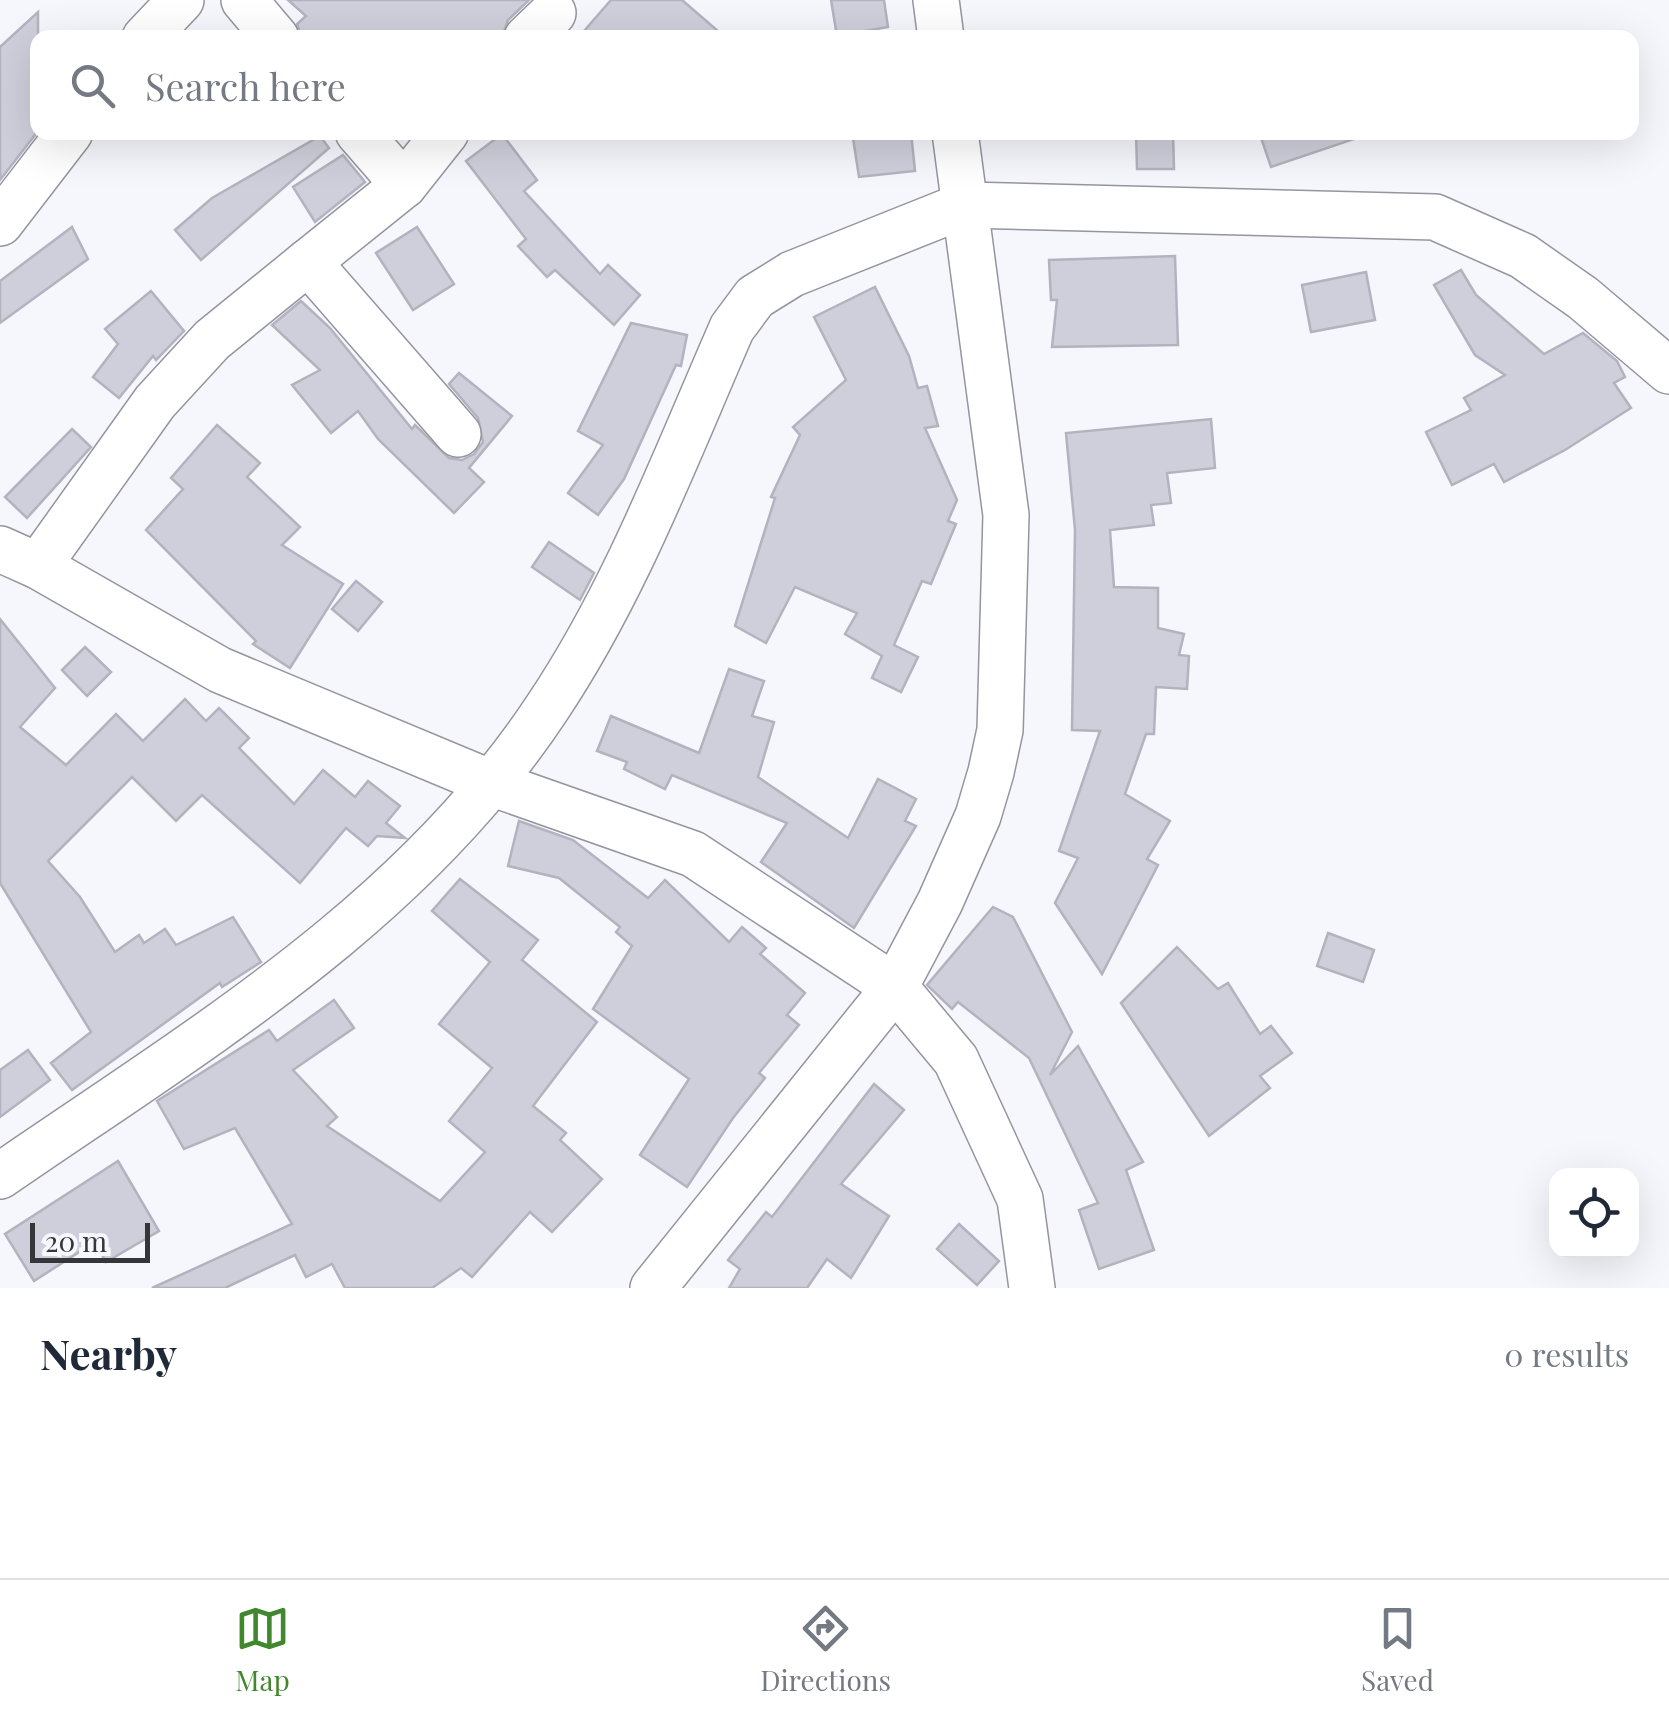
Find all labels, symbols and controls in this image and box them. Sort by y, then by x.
search box [30,30,1639,140]
icon: search [65,58,120,113]
text: Search here [145,60,346,111]
map controls [1549,1168,1639,1258]
button: locate [1549,1168,1639,1258]
scale bar [30,1218,150,1262]
text: 20 m [45,1222,107,1259]
text: Nearby [40,1325,177,1381]
text: 0 results [1504,1332,1629,1375]
tab: Map [235,1601,290,1698]
tab: Directions [760,1601,891,1698]
tab: Saved [1361,1601,1434,1698]

